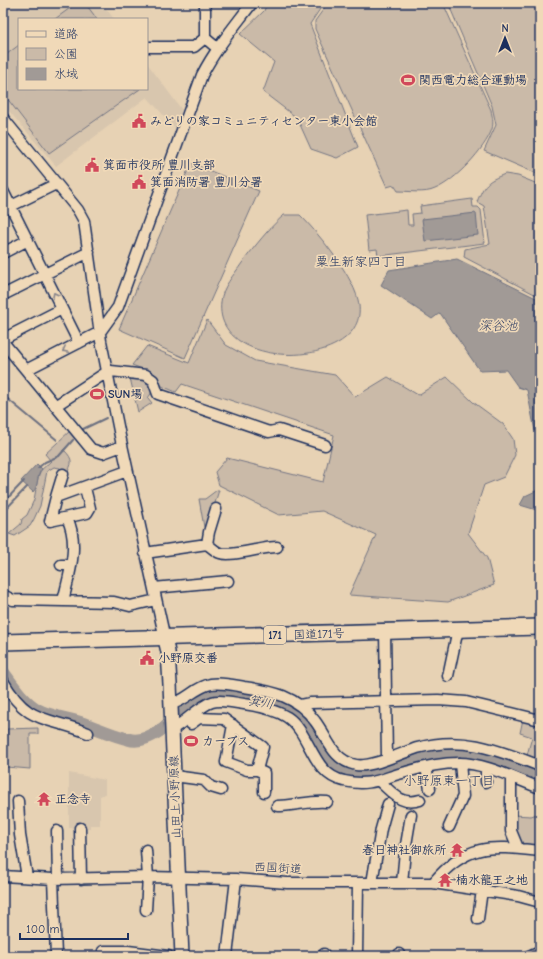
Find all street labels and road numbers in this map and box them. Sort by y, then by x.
road number: 171 [264,626,286,644]
street label: 国道171号 [293,626,345,642]
street label: 山田上小野原線 [167,755,183,839]
street label: 西国街道 [254,860,302,876]

